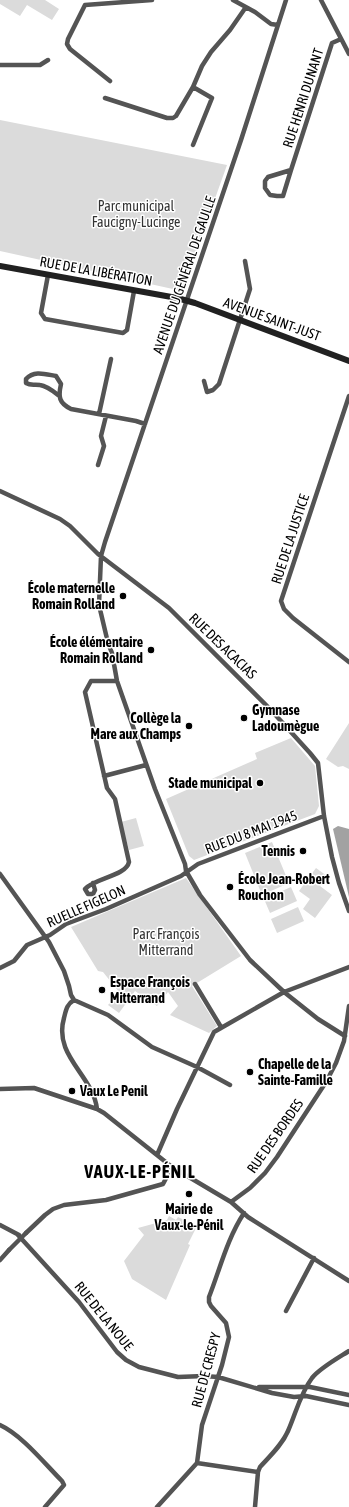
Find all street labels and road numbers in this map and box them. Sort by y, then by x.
street label: RUE HENRI DUNANT [279,46,327,150]
street label: AVENUE DU GÉNÉRAL DE GAULLE [149,194,219,356]
street label: RUE DE LA LIBÉRATION [38,253,154,289]
street label: AVENUE SAINT-JUST [221,294,323,344]
street label: RUE DE LA JUSTICE [268,492,312,586]
street label: RUE DES ACACIAS [186,610,260,682]
street label: RUE DU 8 MAI 1945 [203,807,299,857]
street label: RUELLE FIGELON [44,882,128,930]
street label: RUE DES BORDES [244,1096,306,1176]
street label: RUE DE LA NOUE [71,1278,137,1354]
street label: RUE DE CRESPY [188,1330,224,1409]

